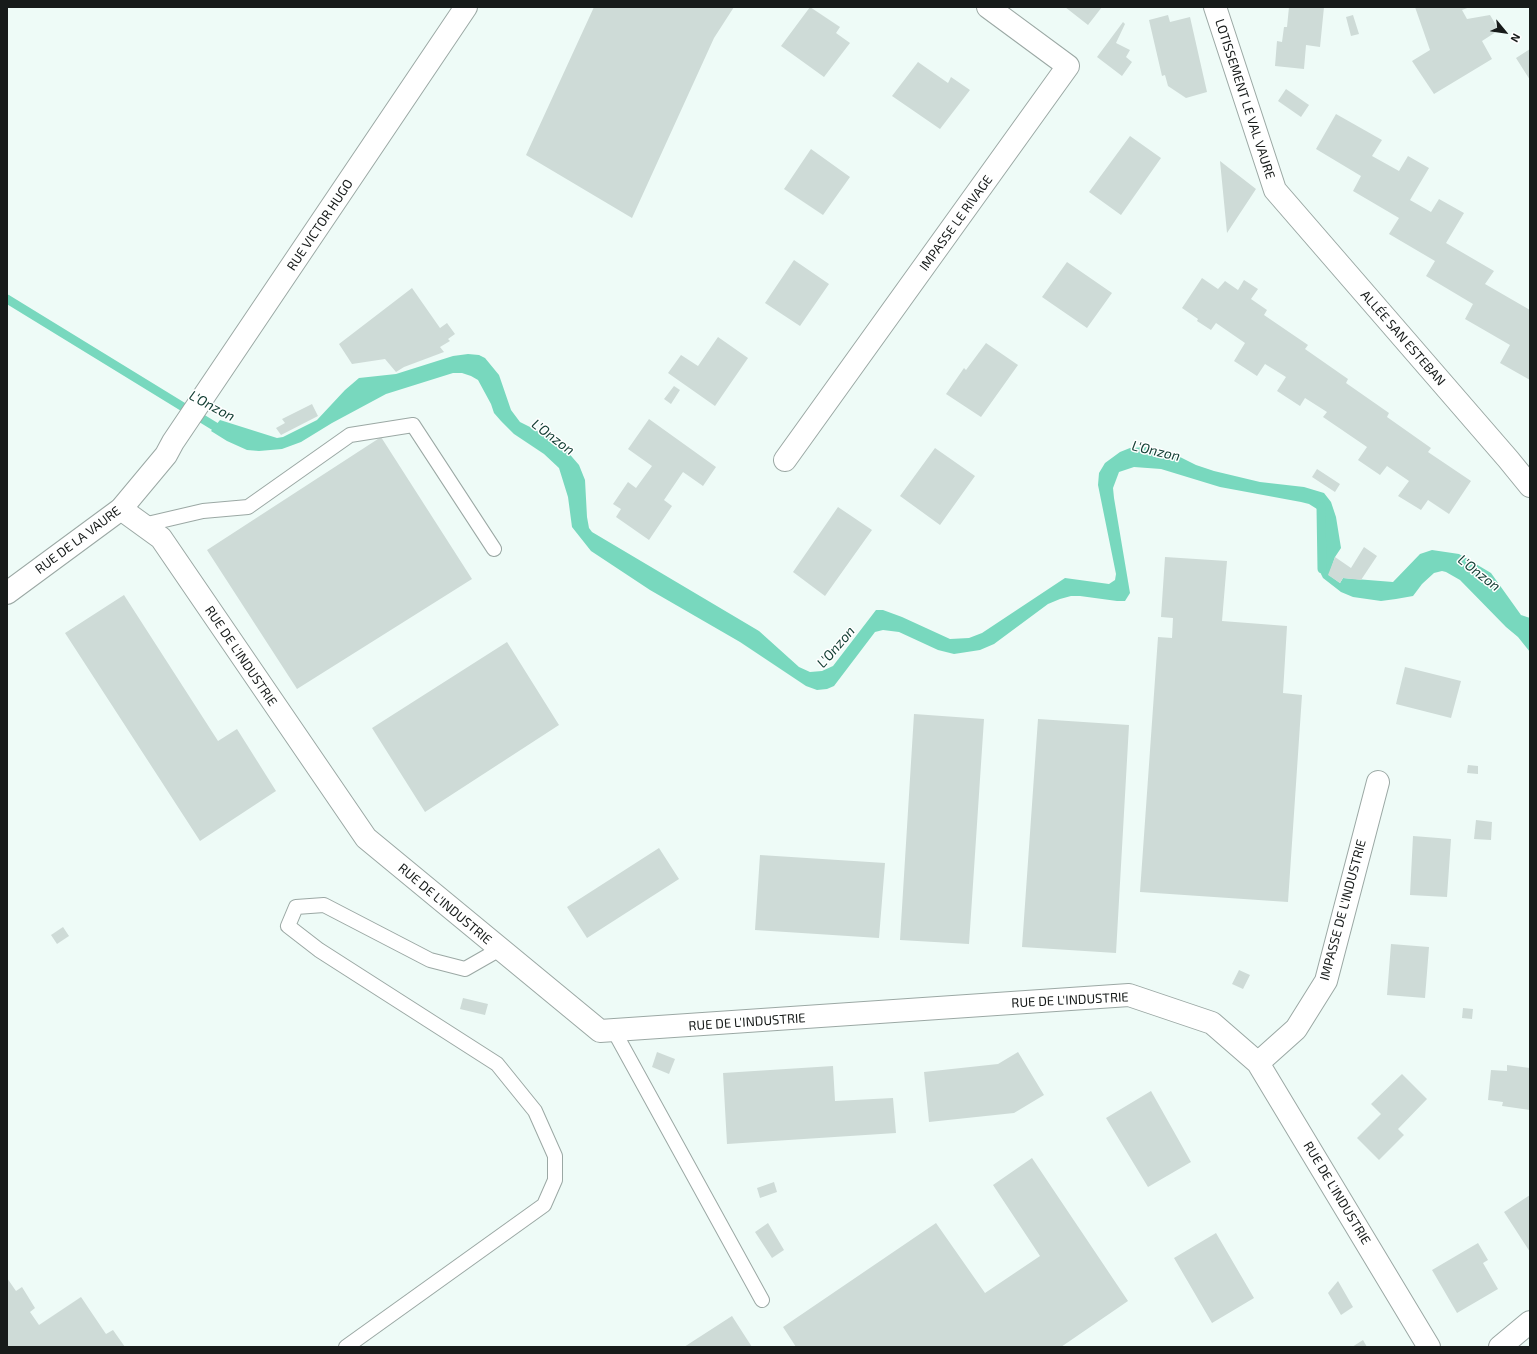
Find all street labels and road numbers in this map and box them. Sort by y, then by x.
street label: LOTISSEMENT LE VAL VAURE [1212,17,1278,181]
street label: IMPASSE LE RIVAGE [916,172,996,274]
street label: RUE VICTOR HUGO [284,176,356,274]
street label: ALLÉE SAN ESTEBAN [1357,287,1449,389]
street label: RUE DE LA VAURE [32,503,124,577]
street label: RUE DE L'INDUSTRIE [202,603,280,709]
street label: IMPASSE DE L'INDUSTRIE [1317,838,1369,982]
street label: RUE DE L'INDUSTRIE [395,860,495,948]
street label: RUE DE L'INDUSTRIE [1011,989,1129,1011]
street label: RUE DE L'INDUSTRIE [688,1010,806,1034]
street label: RUE DE L'INDUSTRIE [1300,1139,1374,1247]

